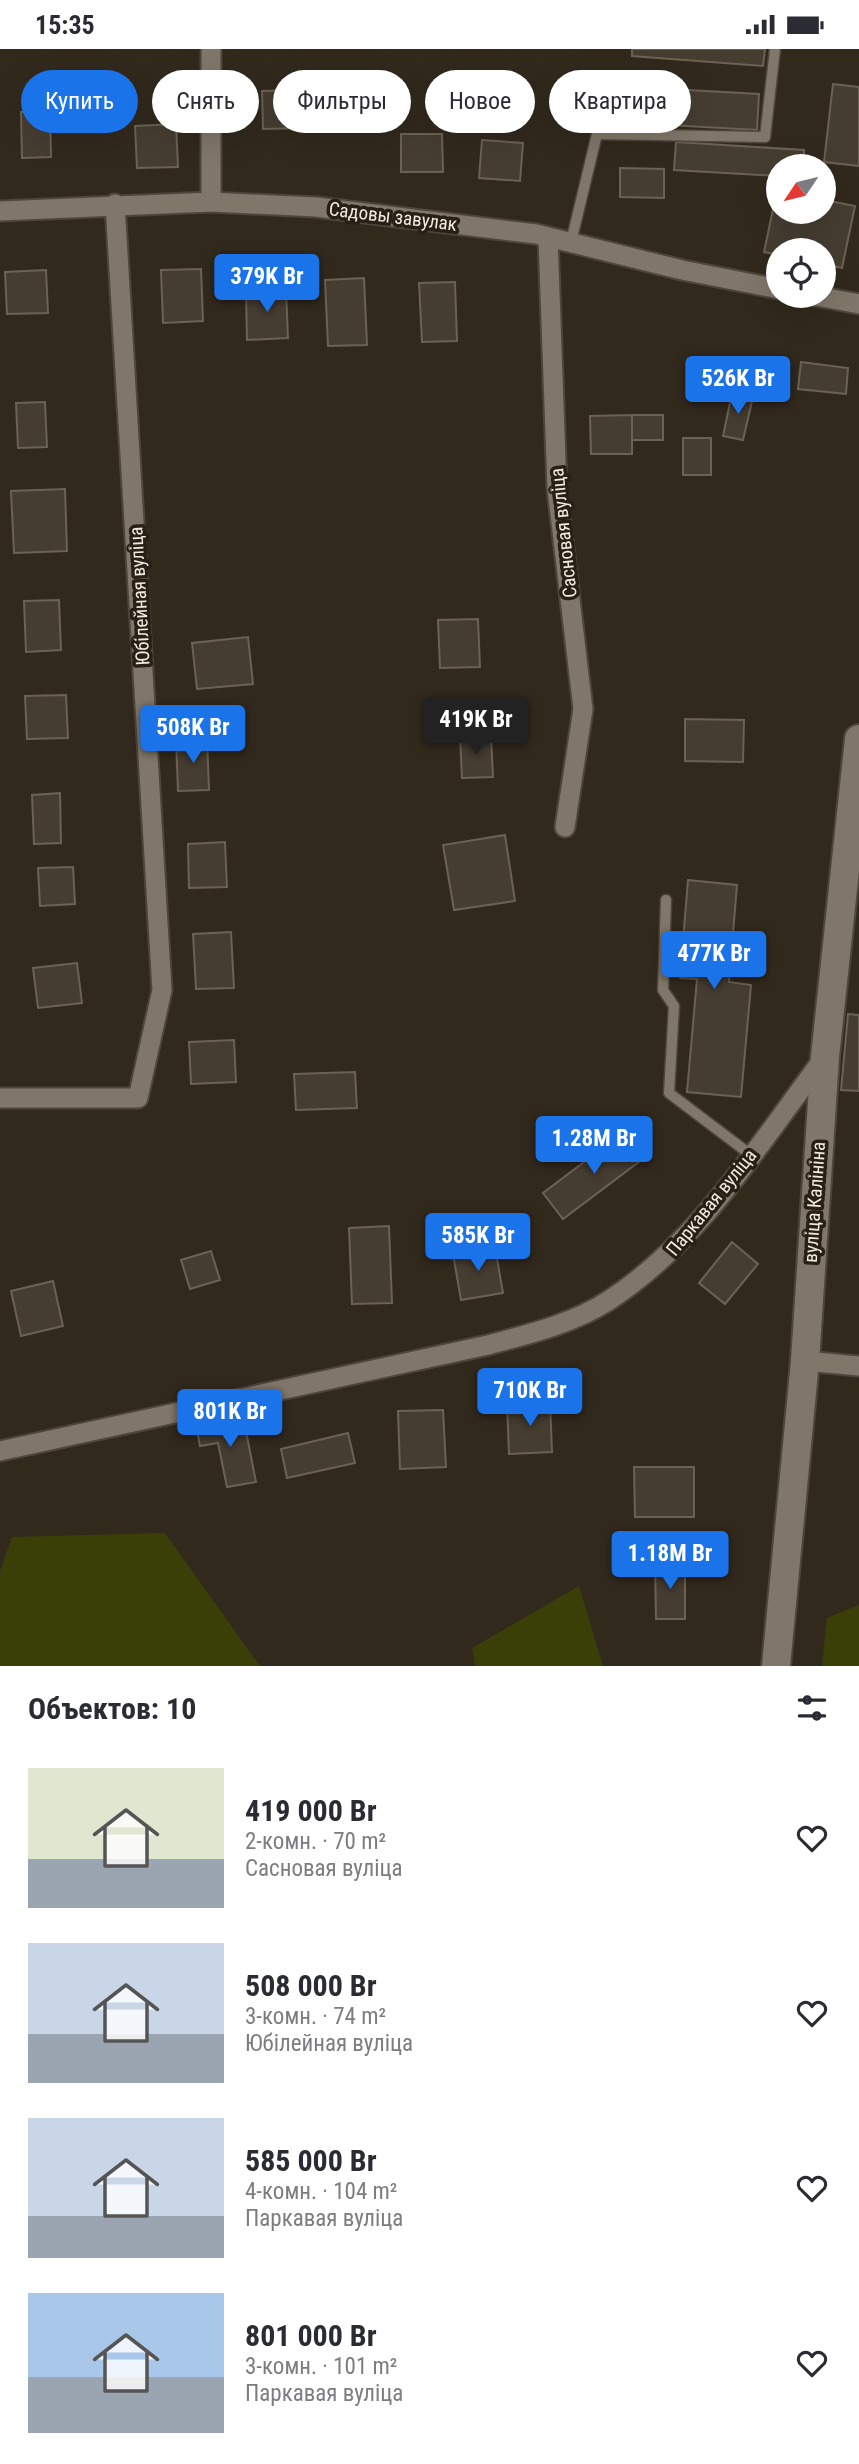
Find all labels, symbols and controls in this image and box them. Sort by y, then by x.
text: 15:35 [35,10,95,40]
chip: Купить [21,70,138,133]
chip: Снять [152,70,259,133]
chip: Фильтры [273,70,411,133]
chip: Новое [425,70,535,133]
chip: Квартира [549,70,691,133]
north arrow [766,154,836,224]
map controls [766,154,836,308]
street label: Садовы завулак [328,197,458,236]
button: locate [766,238,836,308]
pin: 379K Br [202,254,332,314]
text: 379K Br [230,263,304,290]
pin: 526K Br [673,357,803,416]
text: 526K Br [701,365,775,392]
street label: Сасновая вуліца [545,467,582,599]
street label: Юбілейная вуліца [124,526,155,666]
pin: 419K Br [411,697,541,757]
pin: 508K Br [128,705,258,765]
text: 419K Br [439,706,513,733]
text: 508K Br [156,714,230,741]
pin: 477K Br [649,932,779,991]
text: 477K Br [677,940,751,967]
pin: 1.28M Br [522,1117,666,1176]
text: 1.28M Br [552,1125,636,1152]
street label: вуліца Калініна [799,1141,830,1263]
street label: Паркавая вуліца [661,1144,761,1260]
pin: 585K Br [413,1213,543,1273]
text: 585K Br [441,1222,515,1249]
pin: 710K Br [465,1369,595,1428]
text: 710K Br [493,1377,567,1404]
pin: 801K Br [165,1389,295,1449]
text: 801K Br [193,1398,267,1425]
pin: 1.18M Br [598,1531,742,1591]
text: 1.18M Br [628,1540,712,1567]
icon: filters [793,1689,831,1727]
text: Объектов: 10 [28,1691,196,1726]
text: 419 000 Br [245,1793,377,1828]
icon: home [84,1796,168,1880]
icon: heart [793,1819,831,1857]
text: 2-комн. · 70 m² [245,1828,386,1855]
text: Сасновая вуліца [245,1855,403,1882]
text: 508 000 Br [245,1968,377,2003]
icon: home [84,1971,168,2055]
icon: heart [793,1994,831,2032]
text: 3-комн. · 74 m² [245,2003,386,2030]
text: Юбілейная вуліца [245,2030,413,2057]
text: 585 000 Br [245,2143,377,2178]
icon: home [84,2146,168,2230]
icon: heart [793,2169,831,2207]
text: 4-комн. · 104 m² [245,2178,397,2205]
text: Паркавая вуліца [245,2205,403,2232]
text: 801 000 Br [245,2318,377,2353]
icon: home [84,2321,168,2405]
icon: heart [793,2344,831,2382]
text: 3-комн. · 101 m² [245,2353,397,2380]
text: Паркавая вуліца [245,2380,403,2407]

